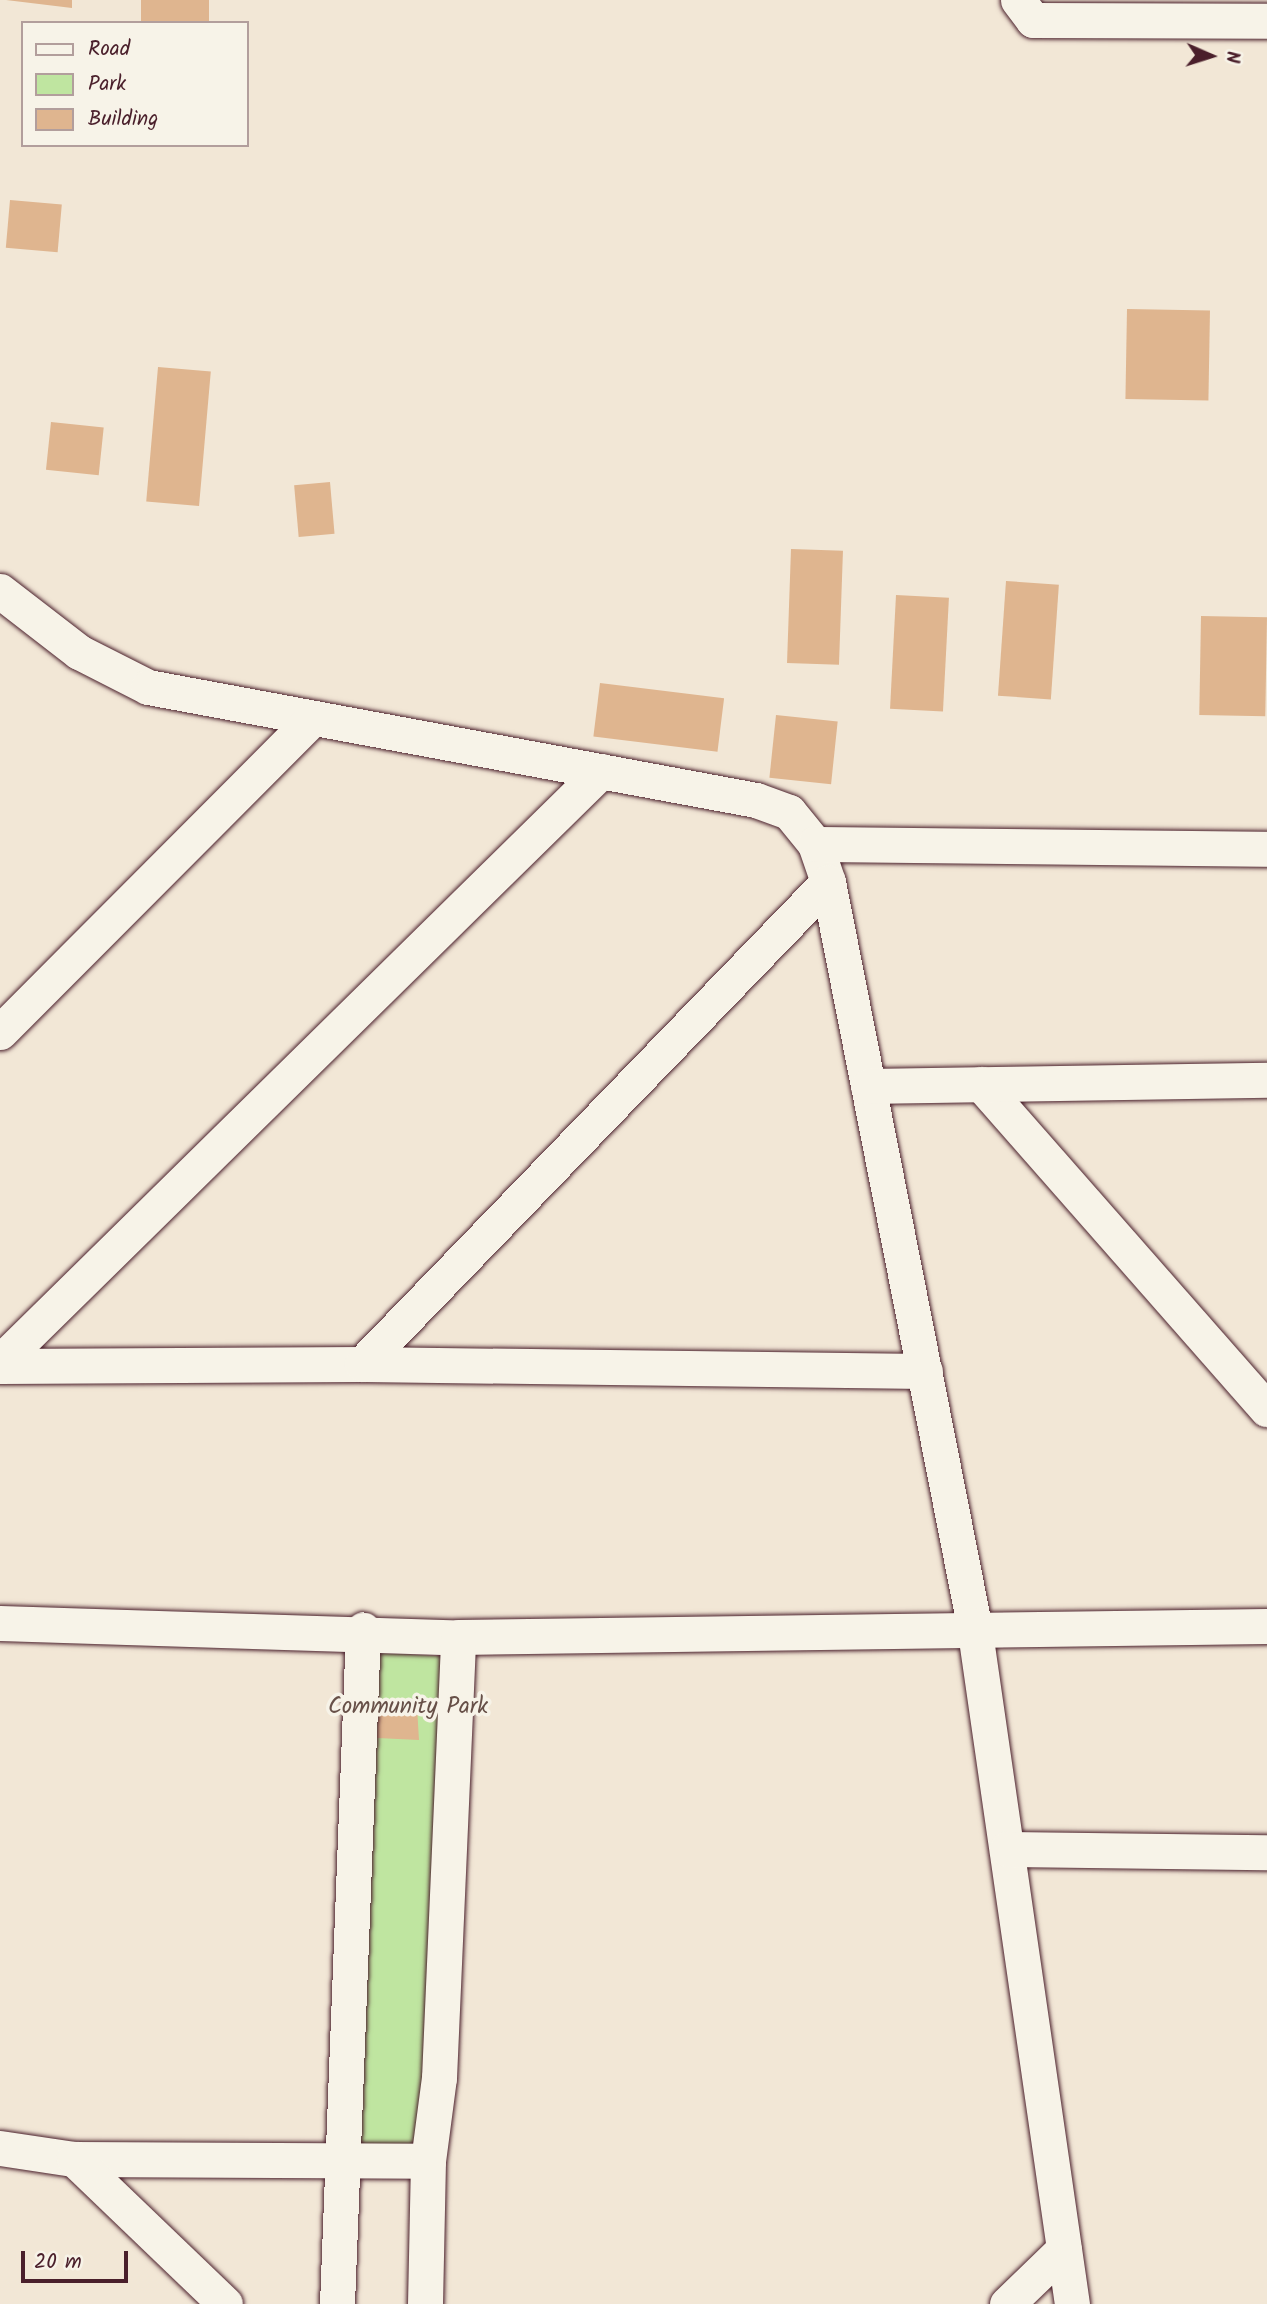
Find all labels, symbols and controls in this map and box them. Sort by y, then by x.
legend [21,21,248,147]
north arrow [1176,21,1246,91]
text: Road [88,33,130,66]
text: N [1217,50,1247,64]
text: Park [88,68,126,101]
text: Building [88,103,158,136]
park label: Community Park [328,1693,488,1721]
scale bar [24,2238,131,2282]
text: 20 m [34,2246,82,2279]

